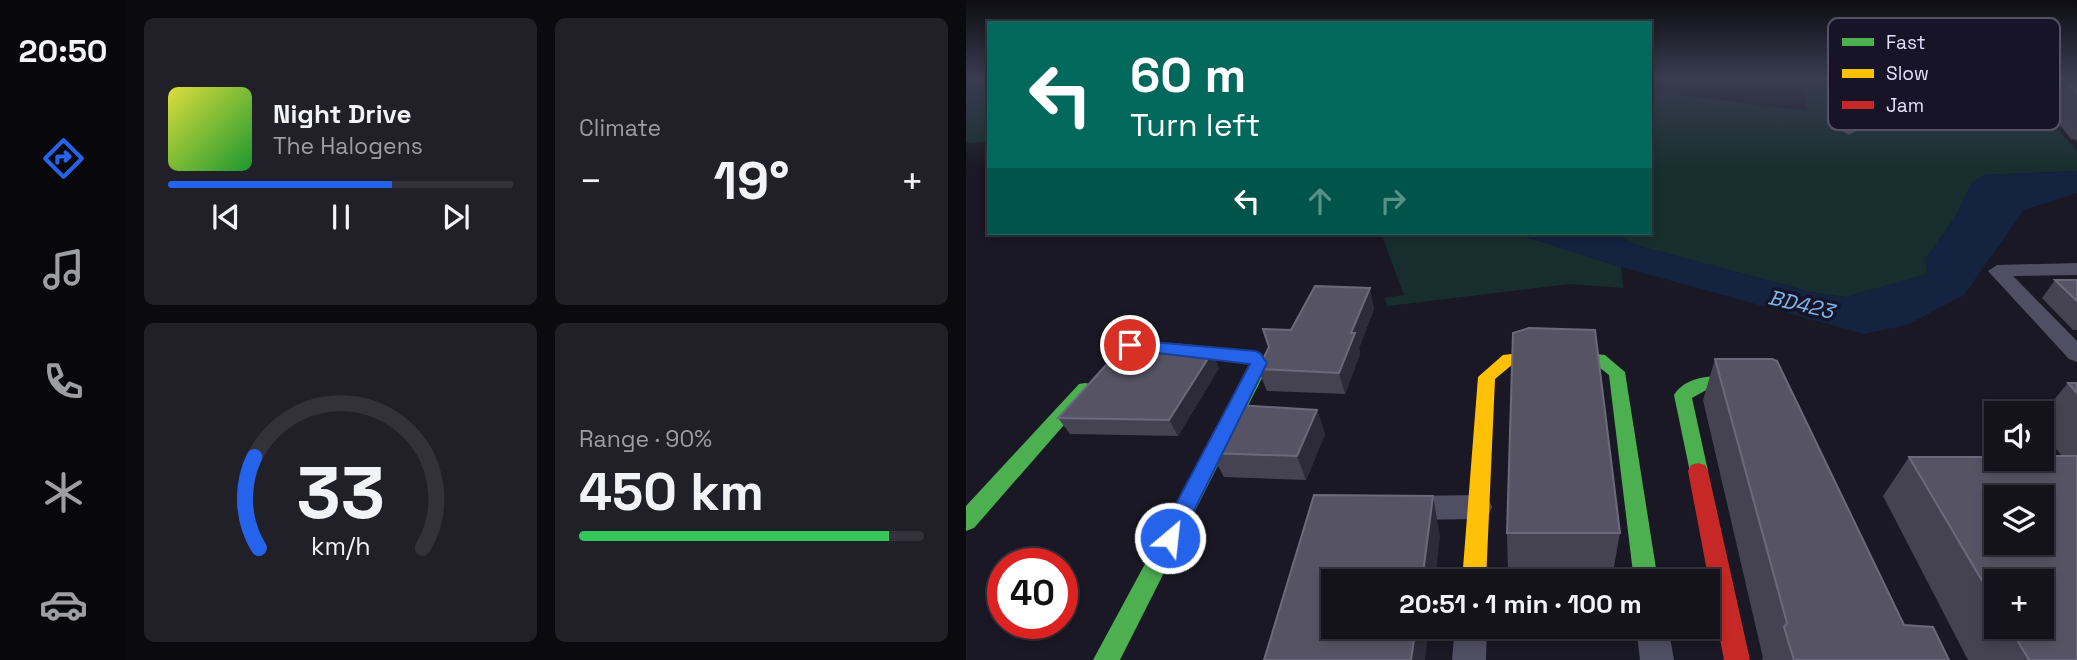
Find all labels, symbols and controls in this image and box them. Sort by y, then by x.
legend [1828,18,2060,130]
text: Fast [1886,30,1926,55]
text: 20:50 [18,31,108,71]
text: 60 m [1130,44,1246,106]
icon: left [1015,49,1106,140]
text: Slow [1886,61,1929,86]
text: Jam [1886,93,1924,118]
text: Night Drive [273,97,411,131]
text: Turn left [1130,105,1260,145]
text: Climate [579,113,661,143]
text: The Halogens [273,131,423,161]
icon: directions [39,134,88,183]
text: 19° [713,148,790,214]
text: − [579,157,603,205]
text: + [900,157,924,205]
icon: left [1228,182,1266,220]
icon: ahead [1301,182,1339,220]
icon: right [1374,182,1412,220]
icon: previous [207,198,245,236]
icon: pause [322,198,360,236]
icon: next [437,198,475,236]
icon: music [39,245,88,294]
water label: BD423 [1766,283,1840,325]
pin [1100,315,1160,375]
icon: arrive [1111,326,1149,364]
icon: phone [39,357,88,406]
map controls [1984,401,2054,639]
button: sound [1984,401,2054,471]
text: Range · 90% [579,424,712,454]
text: 33 [296,447,385,540]
text: 450 km [579,459,764,525]
icon: climate [39,468,88,517]
button: layers [1984,485,2054,555]
position arrow [1133,501,1207,575]
text: km/h [311,530,370,562]
speed limit sign: 40 [987,548,1078,639]
button: + [1984,569,2054,639]
icon: car [39,580,88,629]
text: 20:51 · 1 min · 100 m [1399,587,1642,621]

